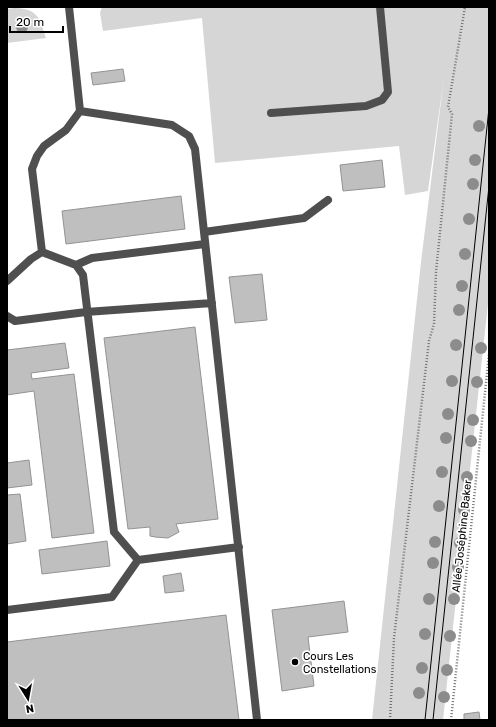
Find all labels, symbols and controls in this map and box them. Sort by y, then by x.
scale bar [10,8,63,34]
text: 20 m [16,15,44,29]
street label: Allée Joséphine Baker [450,478,474,593]
place label: Cours Les Constellations [303,650,377,676]
marker: Cours Les Constellations [290,657,300,667]
north arrow [8,679,48,719]
text: N [25,701,35,715]

